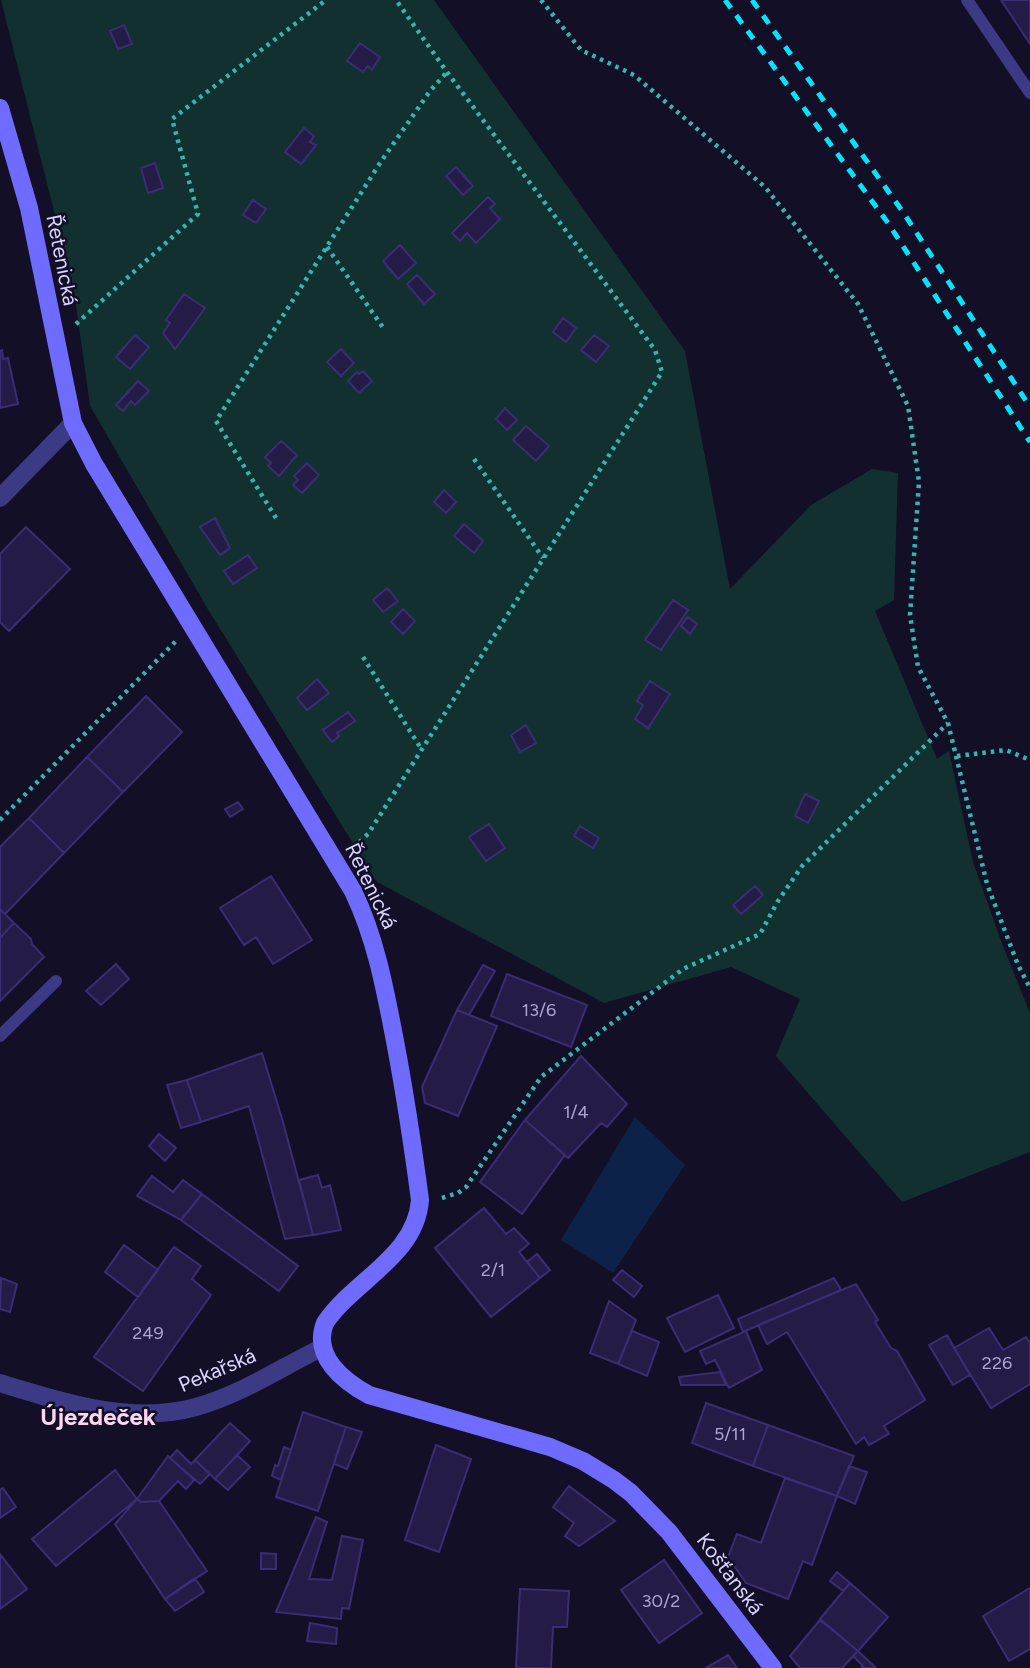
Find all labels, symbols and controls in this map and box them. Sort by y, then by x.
street label: Řetenická [41,212,84,308]
street label: Řetenická [340,839,403,933]
house number: 13/6 [522,999,556,1021]
house number: 1/4 [563,1101,589,1123]
house number: 2/1 [481,1259,505,1281]
house number: 249 [132,1322,164,1344]
street label: Pekařská [174,1342,259,1397]
house number: 226 [982,1352,1012,1374]
district label: Újezdeček [40,1402,156,1431]
house number: 5/11 [714,1423,746,1445]
street label: Košťanská [692,1528,769,1619]
house number: 30/2 [642,1590,680,1612]

